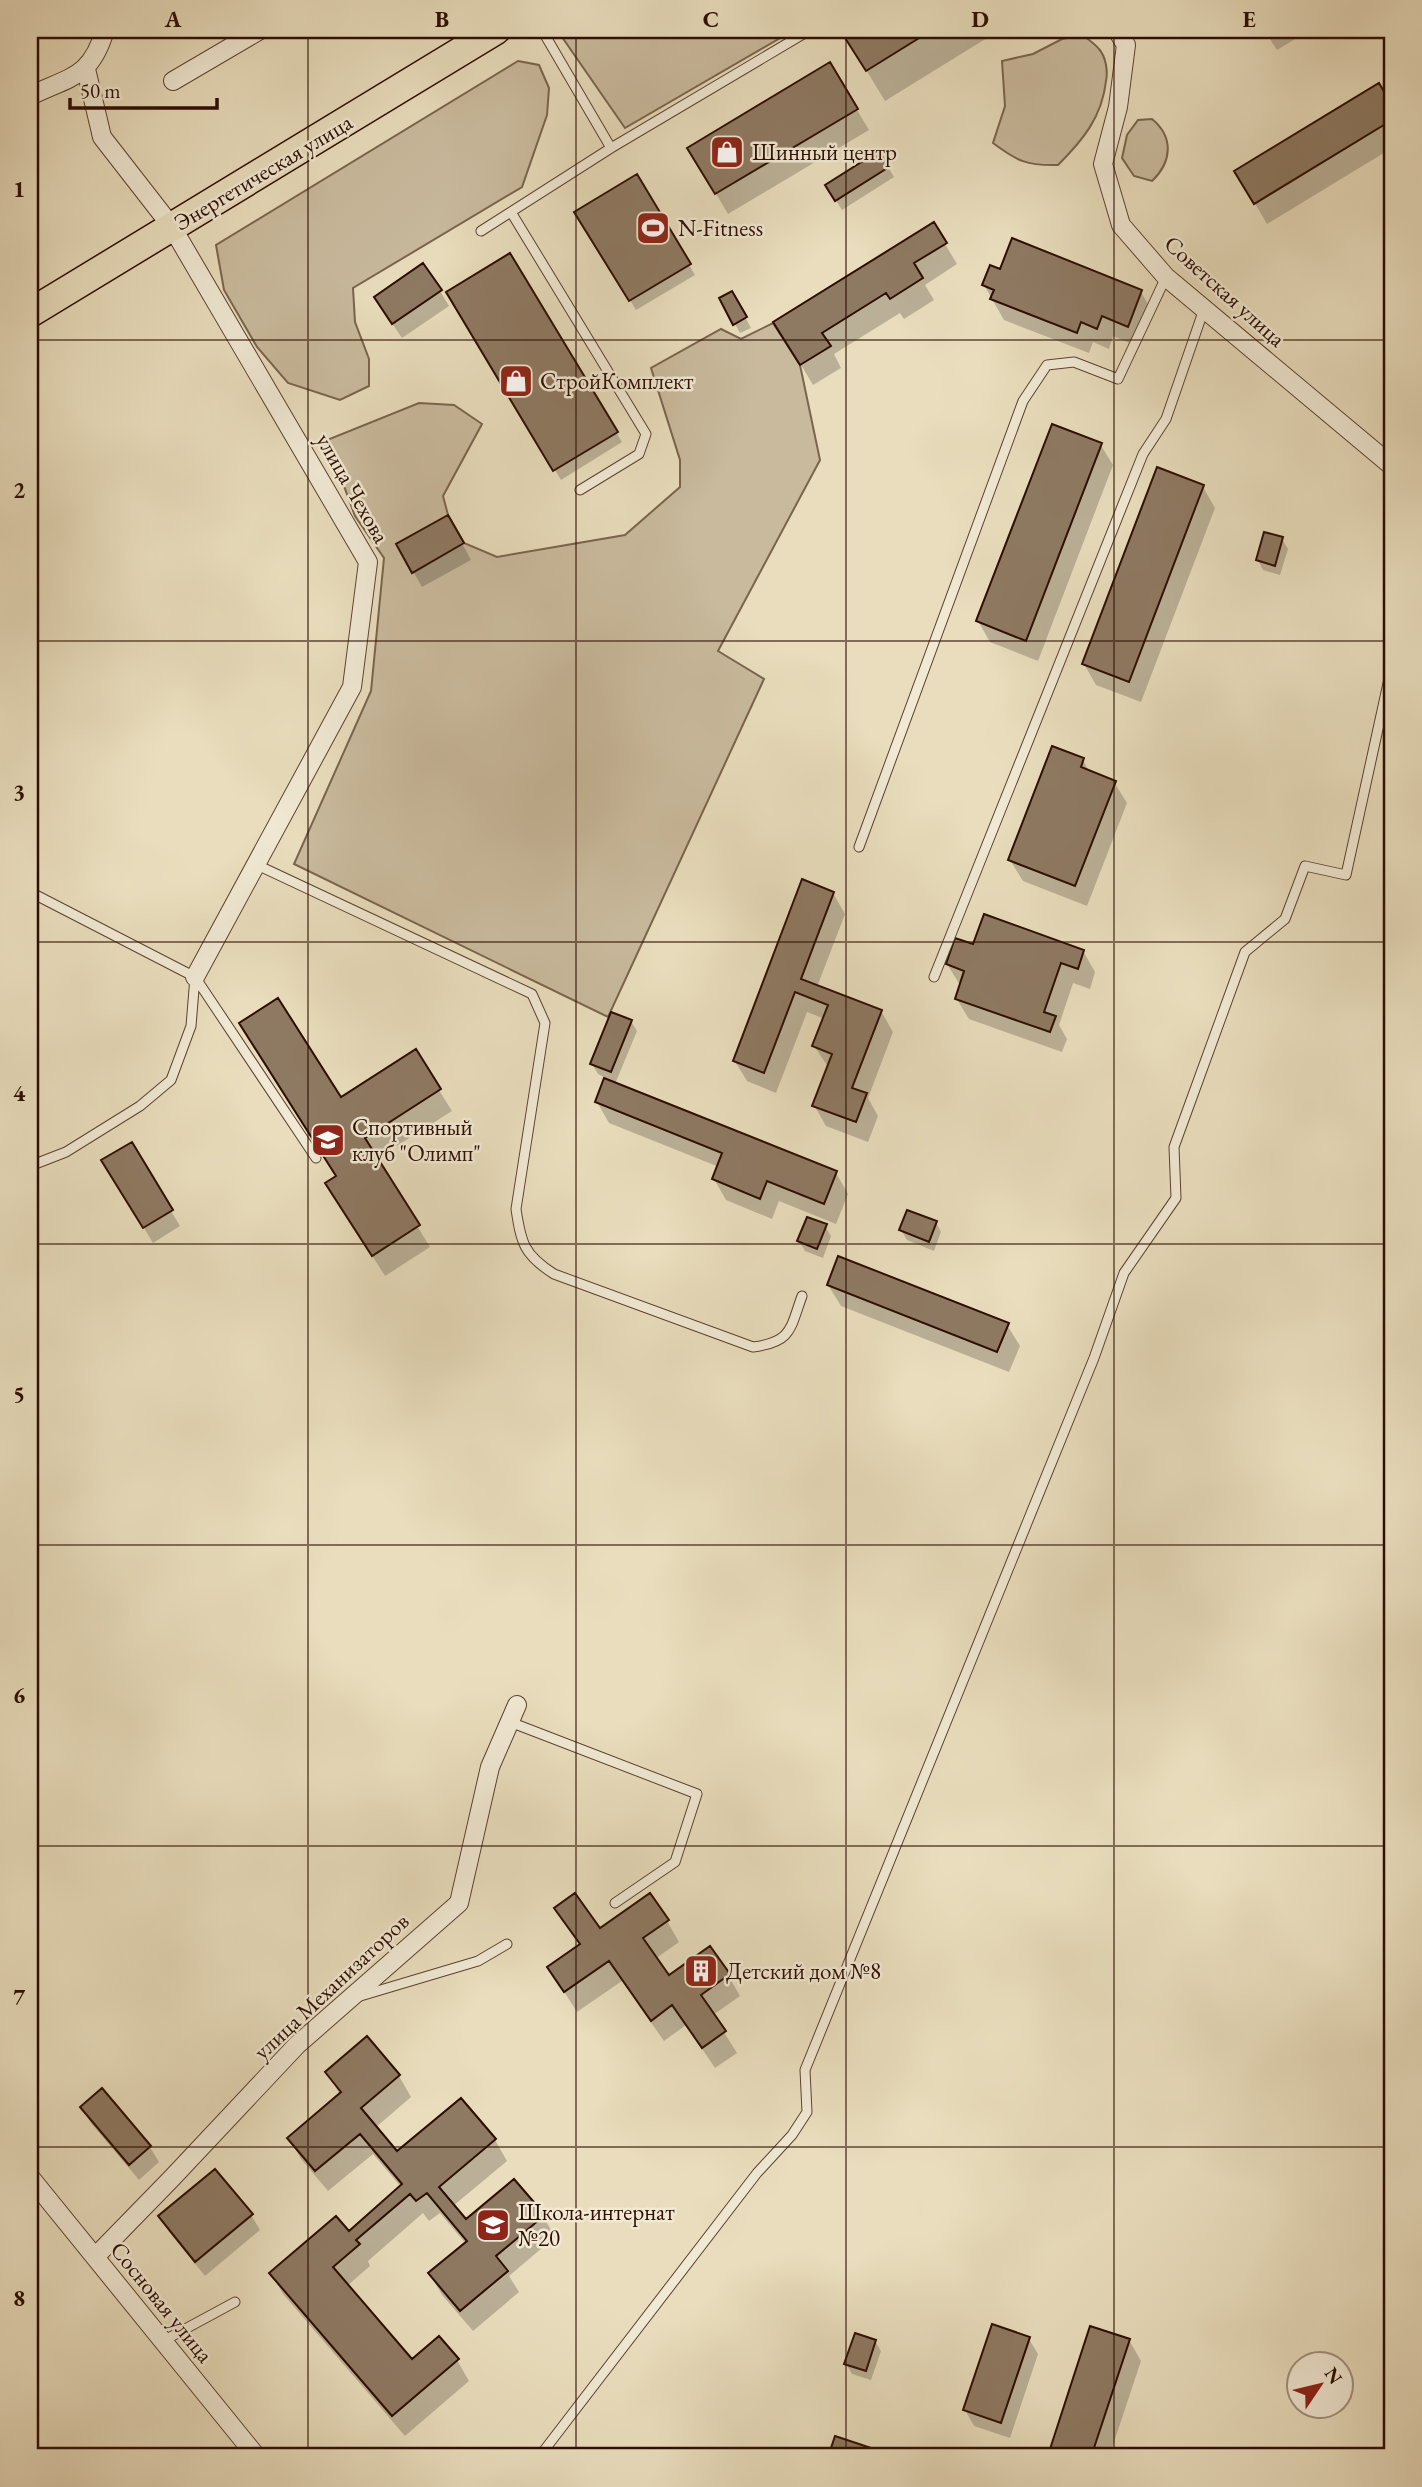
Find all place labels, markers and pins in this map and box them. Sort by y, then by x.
shop icon: Шинный центр [708,133,746,171]
place label: Шинный центр [752,137,897,167]
sports icon: N-Fitness [634,209,672,247]
place label: N-Fitness [678,213,763,243]
shop icon: СтройКомплект [497,362,535,400]
place label: СтройКомплект [540,366,694,396]
place label: Спортивный клуб "Олимп" [352,1112,481,1168]
school or university icon: Спортивный клуб "Олимп" [309,1121,347,1159]
building icon: Детский дом №8 [682,1952,720,1990]
place label: Детский дом №8 [726,1956,881,1986]
place label: Школа-интернат №20 [518,2197,675,2253]
school or university icon: Школа-интернат №20 [474,2206,512,2244]

